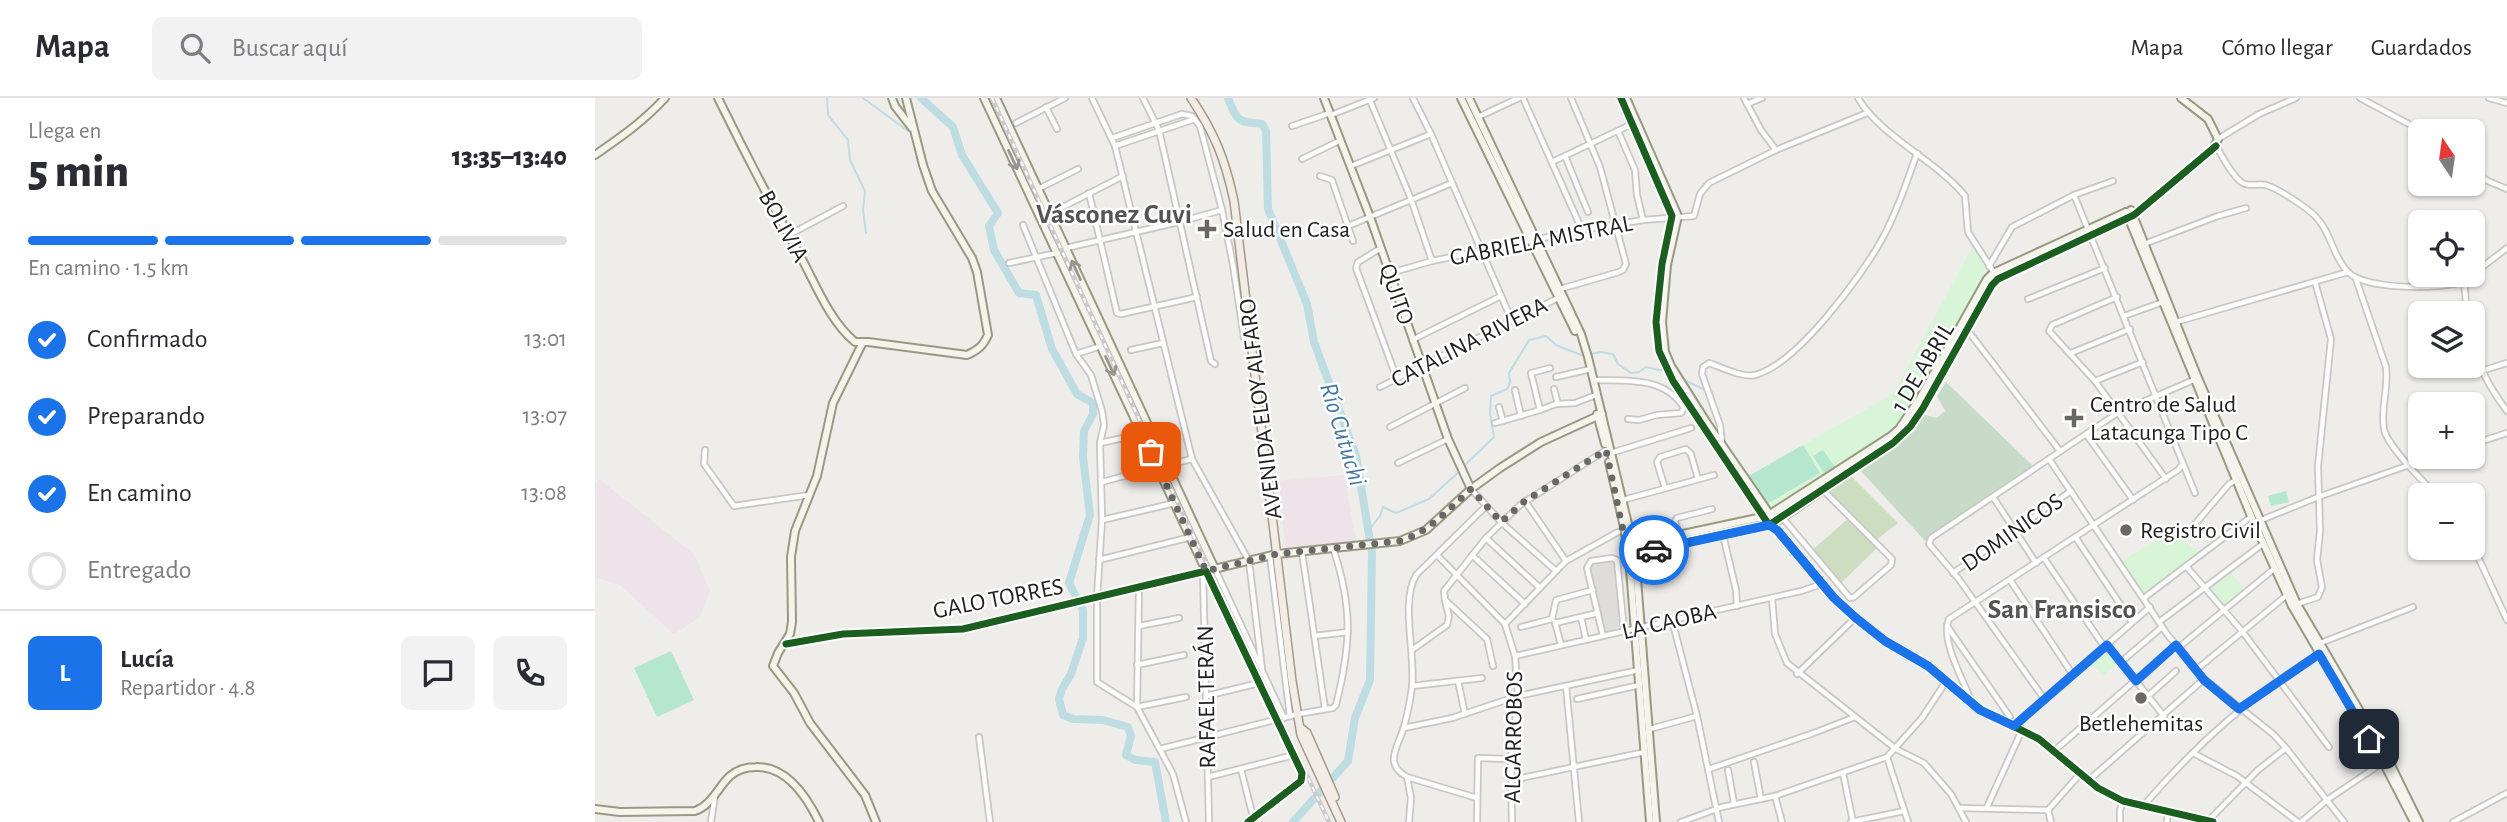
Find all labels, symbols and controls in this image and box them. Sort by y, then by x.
search box [152,17,642,80]
icon: search [176,29,214,67]
text: Mapa [35,31,110,64]
text: Buscar aquí [232,35,348,61]
text: Mapa [2130,36,2184,60]
text: Cómo llegar [2222,36,2333,60]
text: Guardados [2371,36,2472,60]
north arrow [2408,119,2485,196]
map controls [2408,119,2485,560]
text: Llega en [28,120,101,143]
text: 13:35–13:40 [452,144,567,170]
text: 5 min [28,149,129,195]
one-way arrow [1007,149,1020,170]
street label: BOLIVIA [754,187,813,267]
district label: Vásconez Cuvi [1036,201,1192,229]
button: locate [2408,210,2485,287]
street label: GABRIELA MISTRAL [1448,211,1635,270]
place label: Salud en Casa [1223,218,1350,242]
marker: Salud en Casa [1197,219,1217,239]
text: En camino · 1.5 km [28,257,189,280]
one-way arrow [1069,260,1082,281]
street label: QUITO [1375,261,1418,328]
street label: CATALINA RIVERA [1388,293,1551,393]
street label: AVENIDA ELOY ALFARO [1236,297,1286,520]
button: layers [2408,301,2485,378]
street label: 1 DE ABRIL [1887,319,1959,416]
icon: check [28,321,66,359]
text: Confirmado [87,326,208,352]
text: 13:01 [524,328,567,351]
one-way arrow [1104,355,1117,376]
water label: Río Cutuchi [1315,380,1371,489]
button: + [2408,392,2485,469]
place label: Centro de Salud Latacunga Tipo C [2090,393,2248,445]
icon: check [28,398,66,436]
text: Preparando [87,403,205,429]
text: 13:07 [523,405,567,428]
marker: Centro de Salud Latacunga Tipo C [2064,408,2084,428]
pin [1121,422,1181,482]
icon: bag [1132,433,1170,471]
icon: check [28,475,66,513]
text: En camino [87,480,192,506]
text: 13:08 [521,482,567,505]
button: − [2408,483,2485,560]
street label: DOMINICOS [1958,489,2068,576]
courier [1619,515,1689,585]
place label: Registro Civil [2140,519,2261,543]
marker: Registro Civil [2118,522,2134,538]
icon: car [1635,531,1673,569]
text: Entregado [87,557,192,583]
street label: GALO TORRES [931,575,1065,623]
district label: San Fransisco [1988,596,2136,624]
street label: LA CAOBA [1620,599,1719,644]
street label: RAFAEL TERÁN [1192,625,1220,769]
button: chat [401,636,475,710]
button: phone [493,636,567,710]
text: Lucía [120,646,174,672]
text: L [59,660,71,686]
street label: ALGARROBOS [1501,671,1527,803]
text: Repartidor · 4.8 [120,677,255,700]
marker: Betlehemitas [2133,690,2149,706]
pin [2339,709,2399,769]
place label: Betlehemitas [2079,712,2203,736]
icon: home [2350,720,2388,758]

